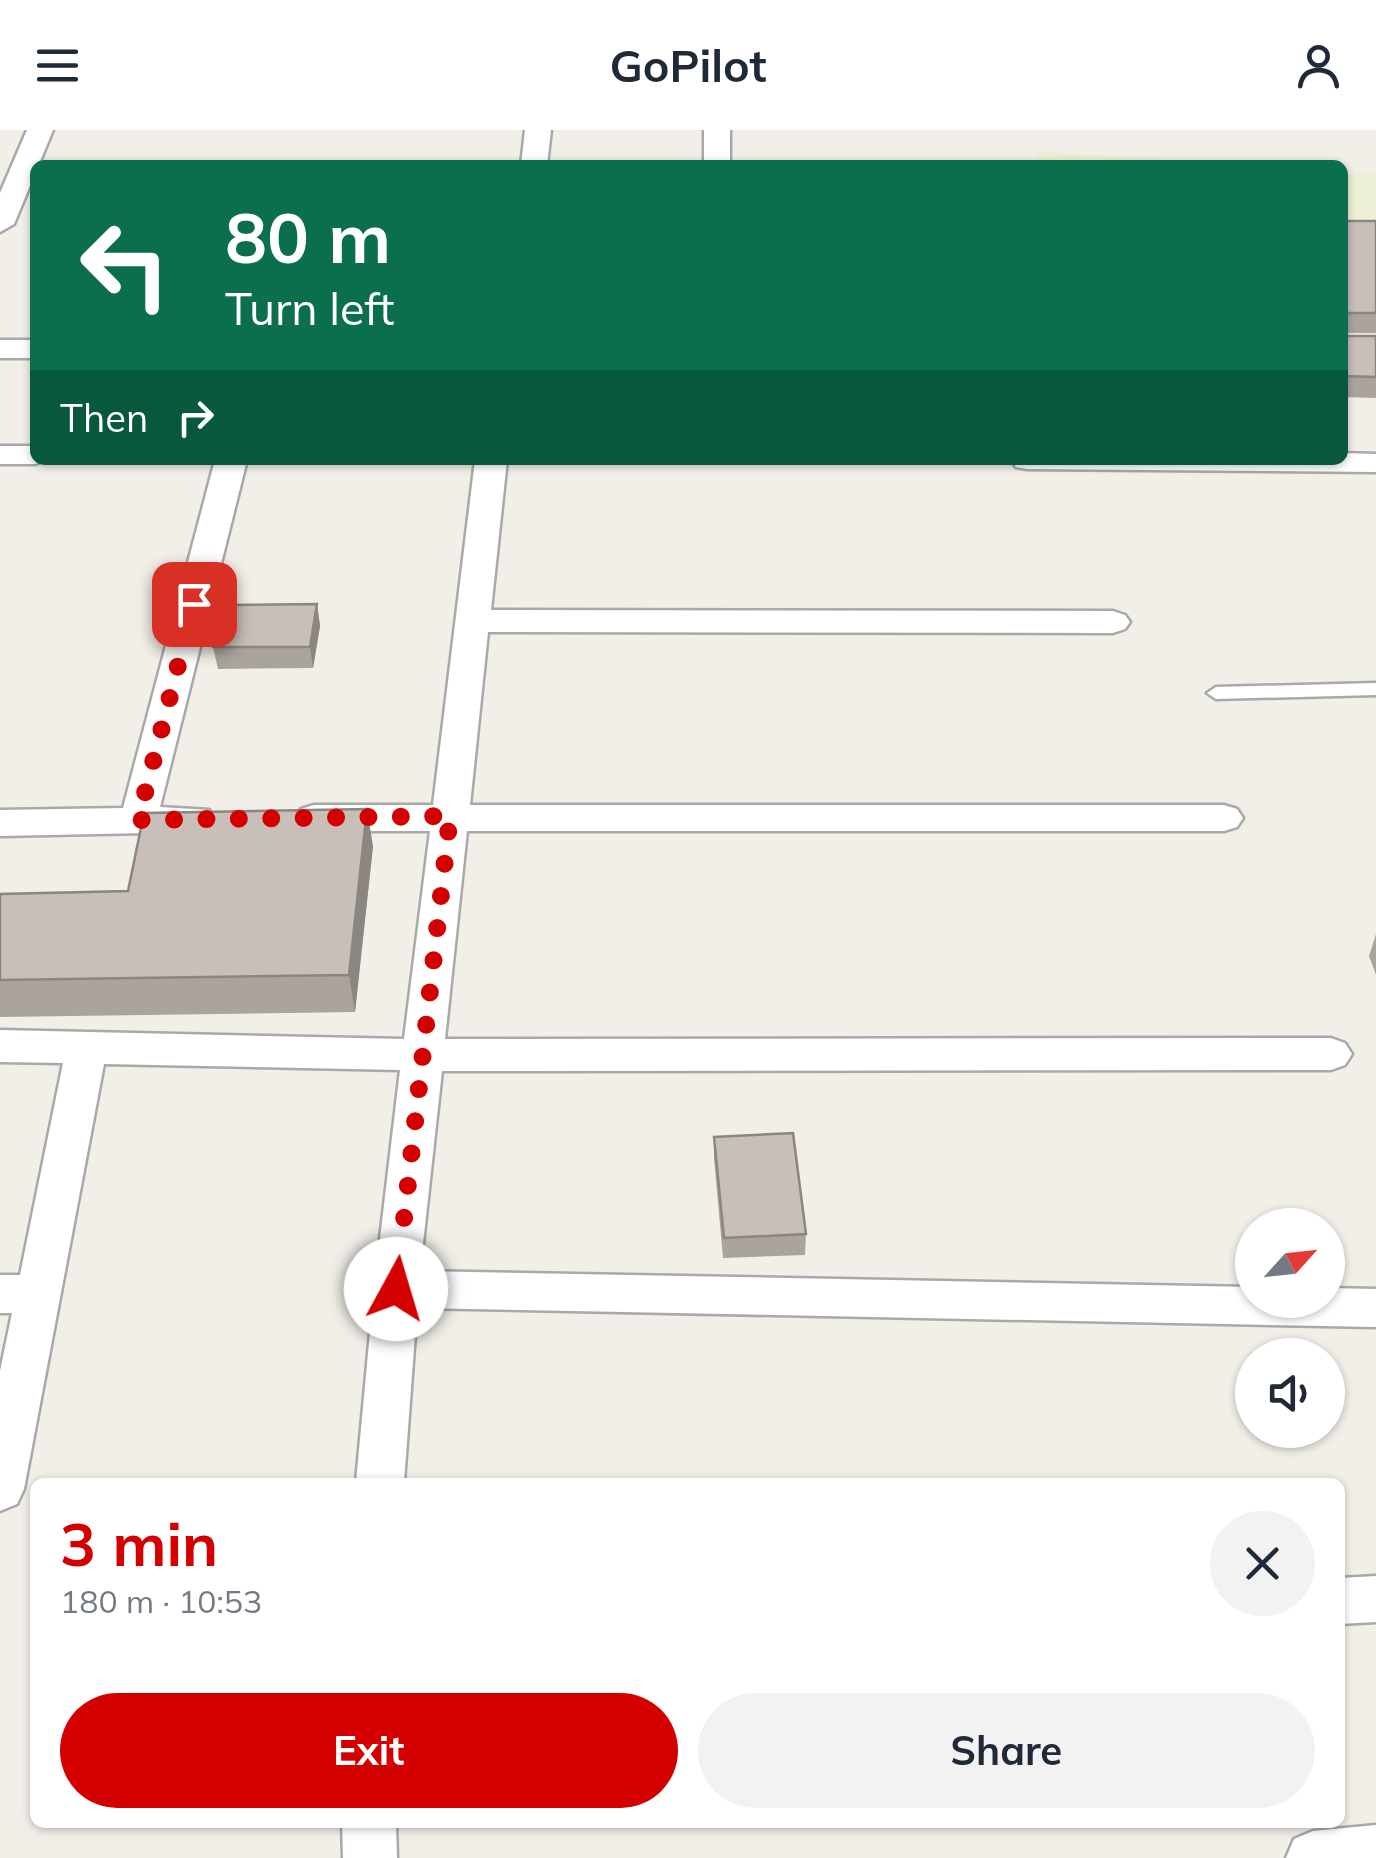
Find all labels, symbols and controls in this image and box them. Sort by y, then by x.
text: GoPilot [610,37,766,93]
icon: menu [30,38,85,93]
icon: person [1291,38,1346,93]
text: 80 m [225,193,391,281]
icon: left [60,200,190,330]
text: Turn left [225,280,394,336]
icon: right [168,390,223,445]
text: Then [60,394,148,442]
pin [152,562,237,647]
icon: arrive [167,577,222,632]
north arrow [1235,1208,1345,1318]
map controls [1235,1208,1345,1448]
position arrow [344,1237,448,1341]
button: sound [1235,1338,1345,1448]
text: 3 min [60,1506,218,1581]
button: close [1210,1511,1315,1616]
text: 180 m · 10:53 [60,1581,262,1621]
button: Exit [60,1693,678,1808]
button: Share [698,1693,1315,1808]

